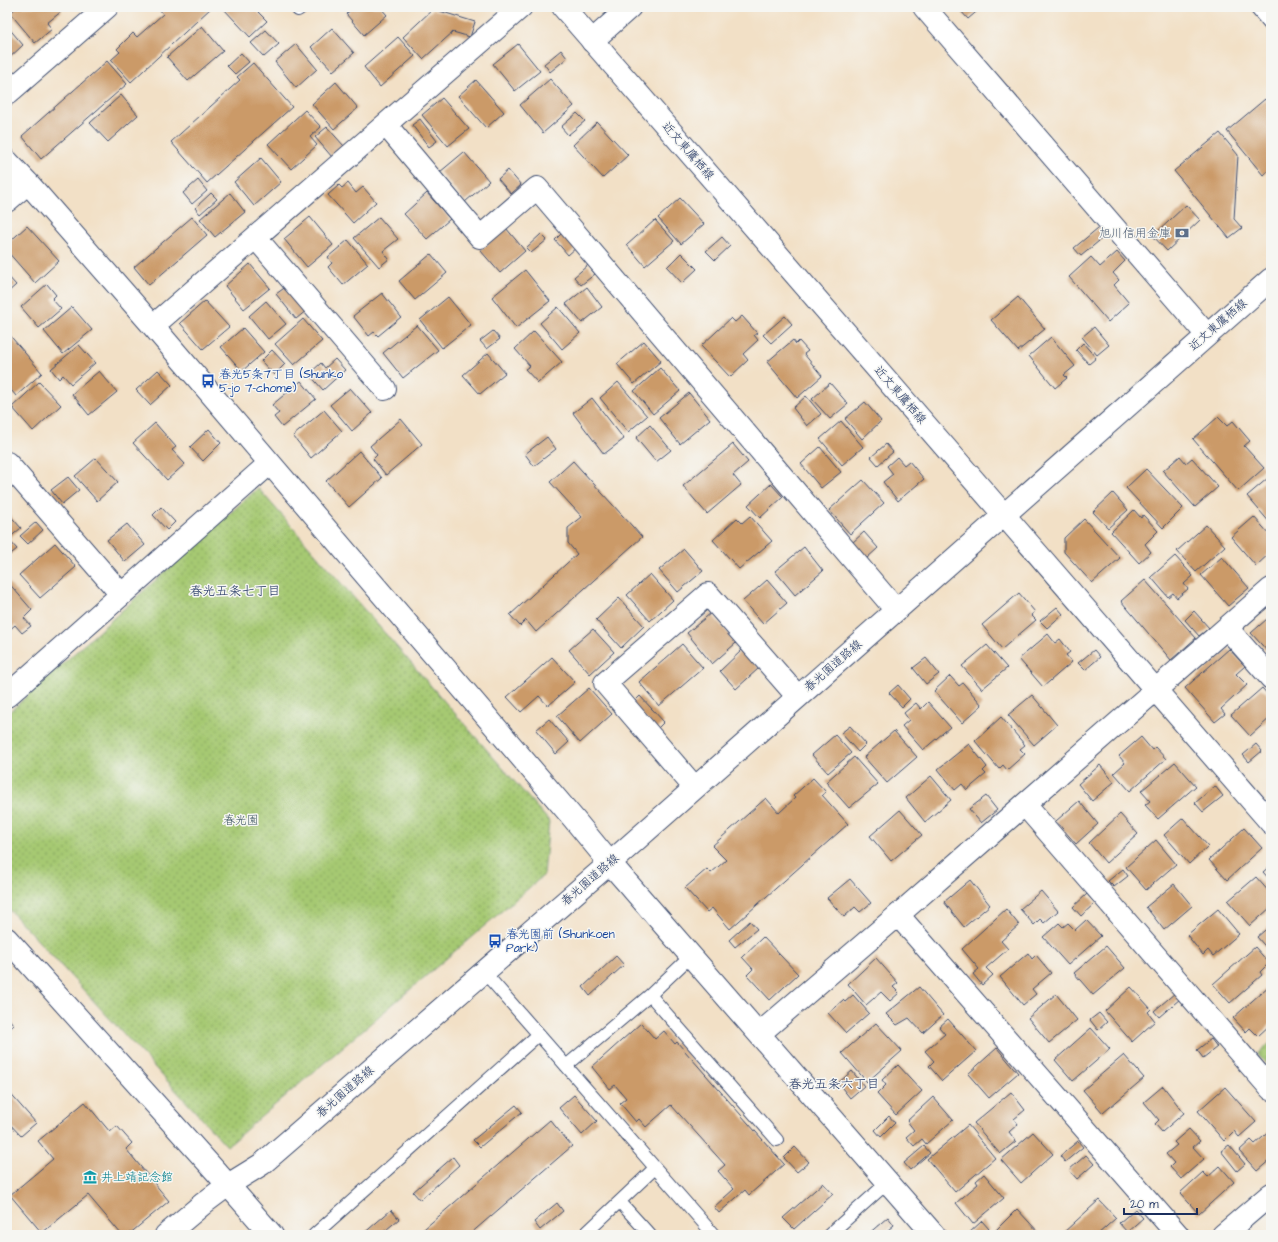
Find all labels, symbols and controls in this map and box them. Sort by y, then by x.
street label: 近文東鷹栖線 [658,118,718,184]
place label: 旭川信用金庫 [1099,225,1171,242]
bank icon: 旭川信用金庫 [1174,225,1190,241]
street label: 近文東鷹栖線 [1185,295,1251,355]
street label: 近文東鷹栖線 [870,362,930,428]
place label: 春光5条7丁目 (Shunko 5-jo 7-chome) [219,366,343,397]
bus stop icon: 春光5条7丁目 (Shunko 5-jo 7-chome) [200,373,216,389]
district label: 春光五条七丁目 [189,582,281,600]
street label: 春光園道路線 [800,636,866,696]
park label: 春光園 [223,812,259,829]
street label: 春光園道路線 [557,850,623,910]
place label: 春光園前 (Shunkoen Park) [506,926,615,957]
bus stop icon: 春光園前 (Shunkoen Park) [487,933,503,949]
street label: 春光園道路線 [312,1062,378,1122]
district label: 春光五条六丁目 [788,1075,880,1093]
museum icon: 井上靖記念館 [82,1169,98,1185]
place label: 井上靖記念館 [101,1169,173,1186]
scale bar [1124,1190,1197,1216]
text: 20 m [1130,1196,1159,1213]

